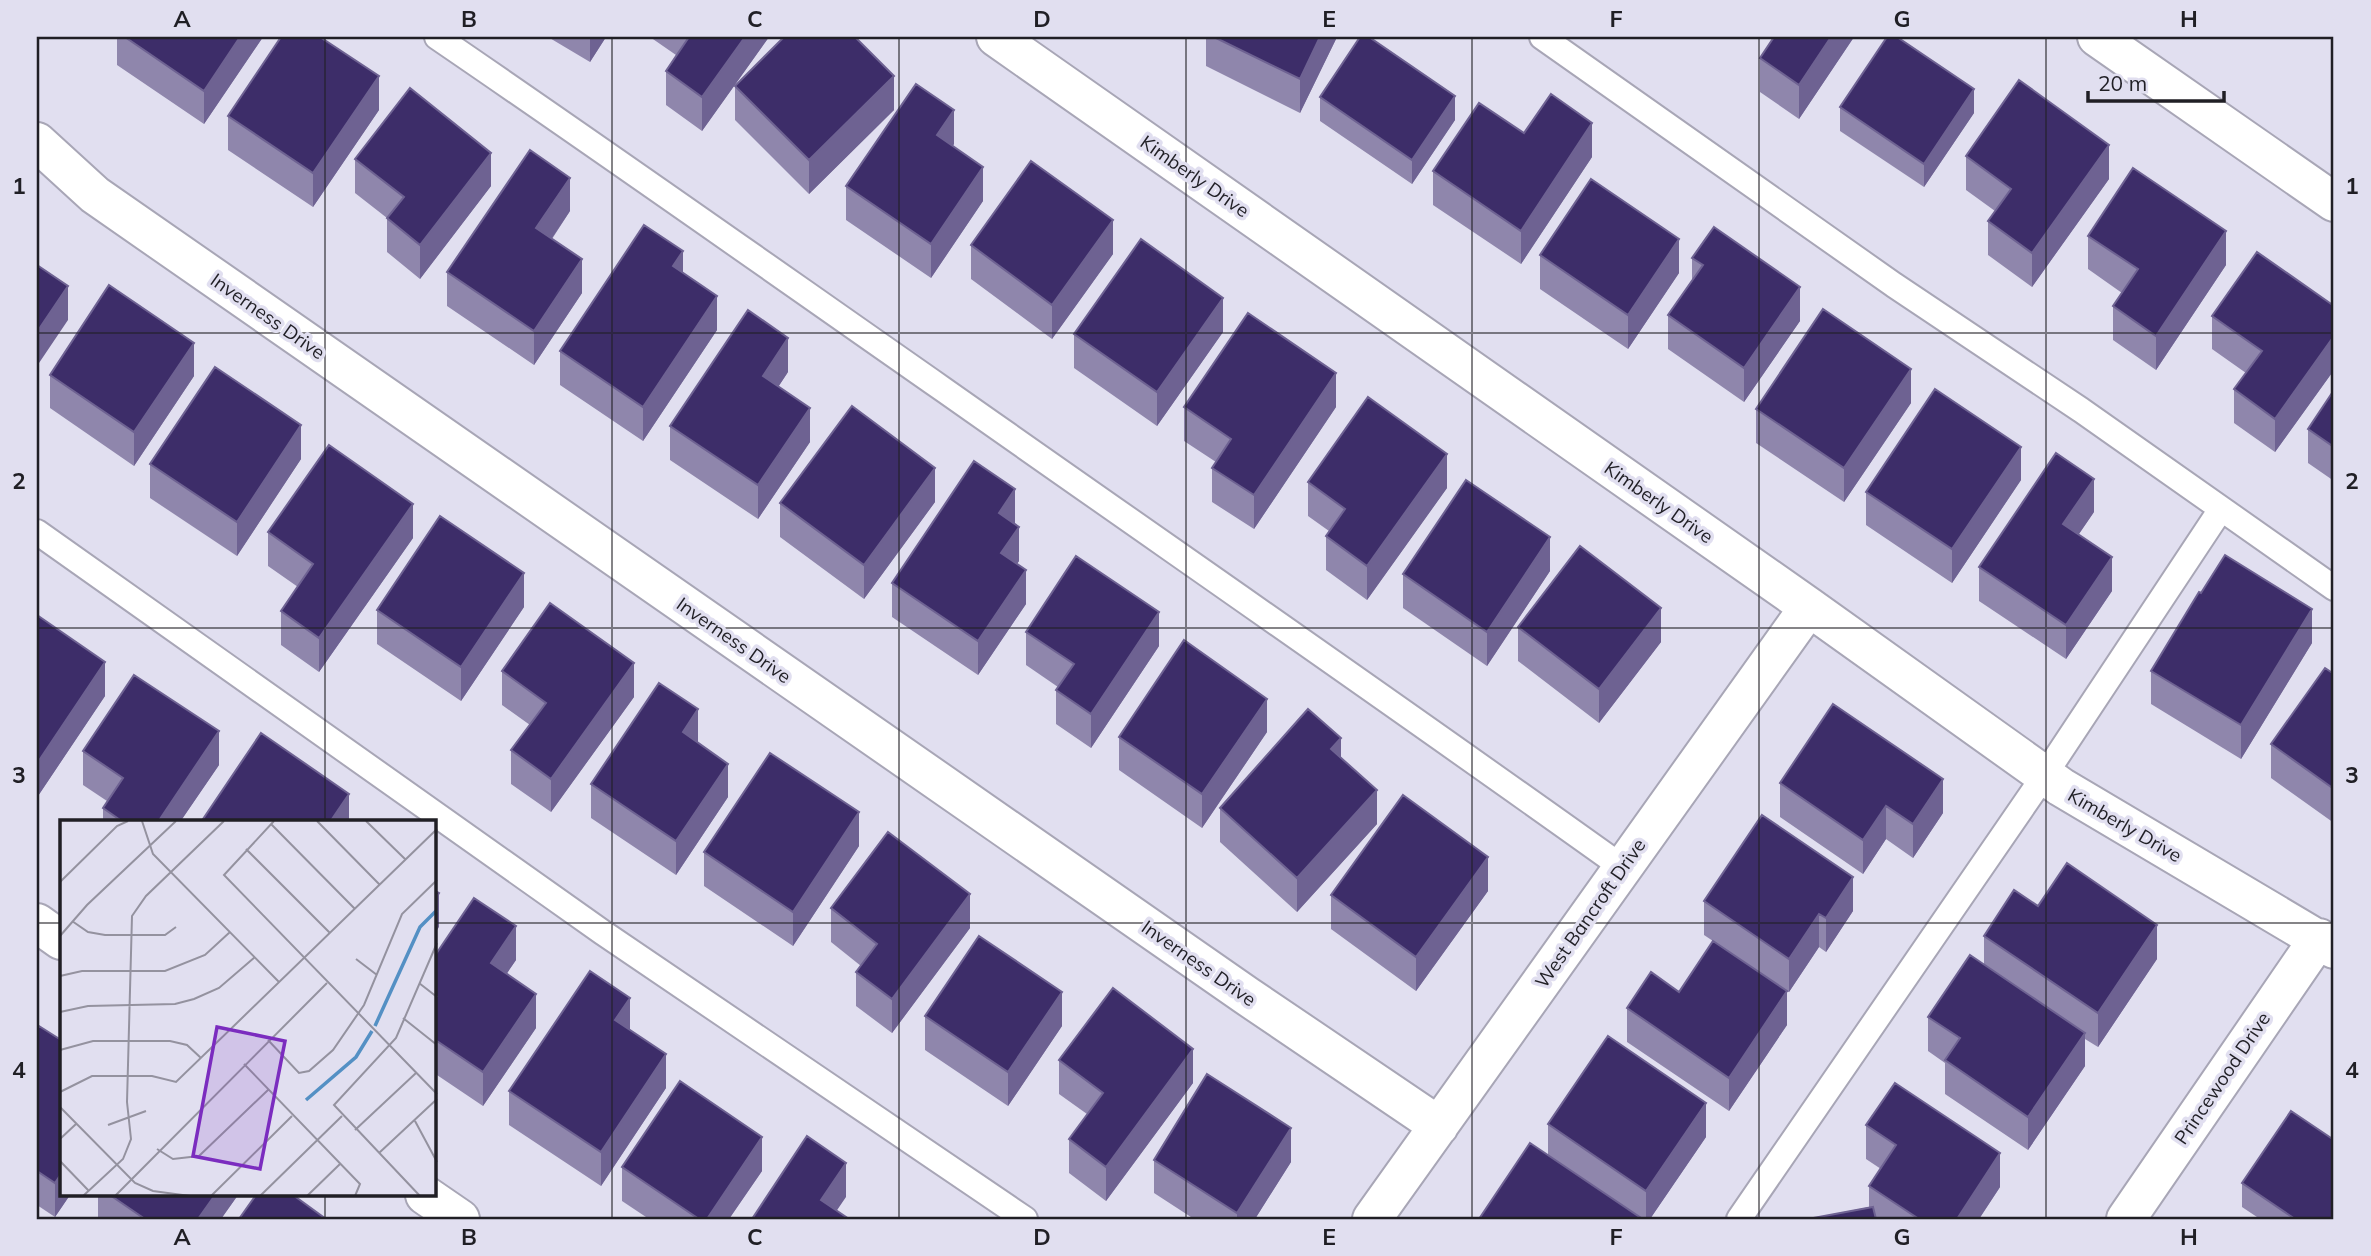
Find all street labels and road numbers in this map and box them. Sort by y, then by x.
street label: Kimberly Drive [1136,130,1254,222]
street label: Inverness Drive [206,268,330,364]
street label: Kimberly Drive [1600,456,1718,548]
street label: Inverness Drive [672,592,796,688]
street label: Kimberly Drive [2064,783,2186,867]
street label: West Bancroft Drive [1529,834,1651,992]
street label: Inverness Drive [1137,915,1261,1011]
street label: Princewood Drive [2169,1007,2275,1149]

